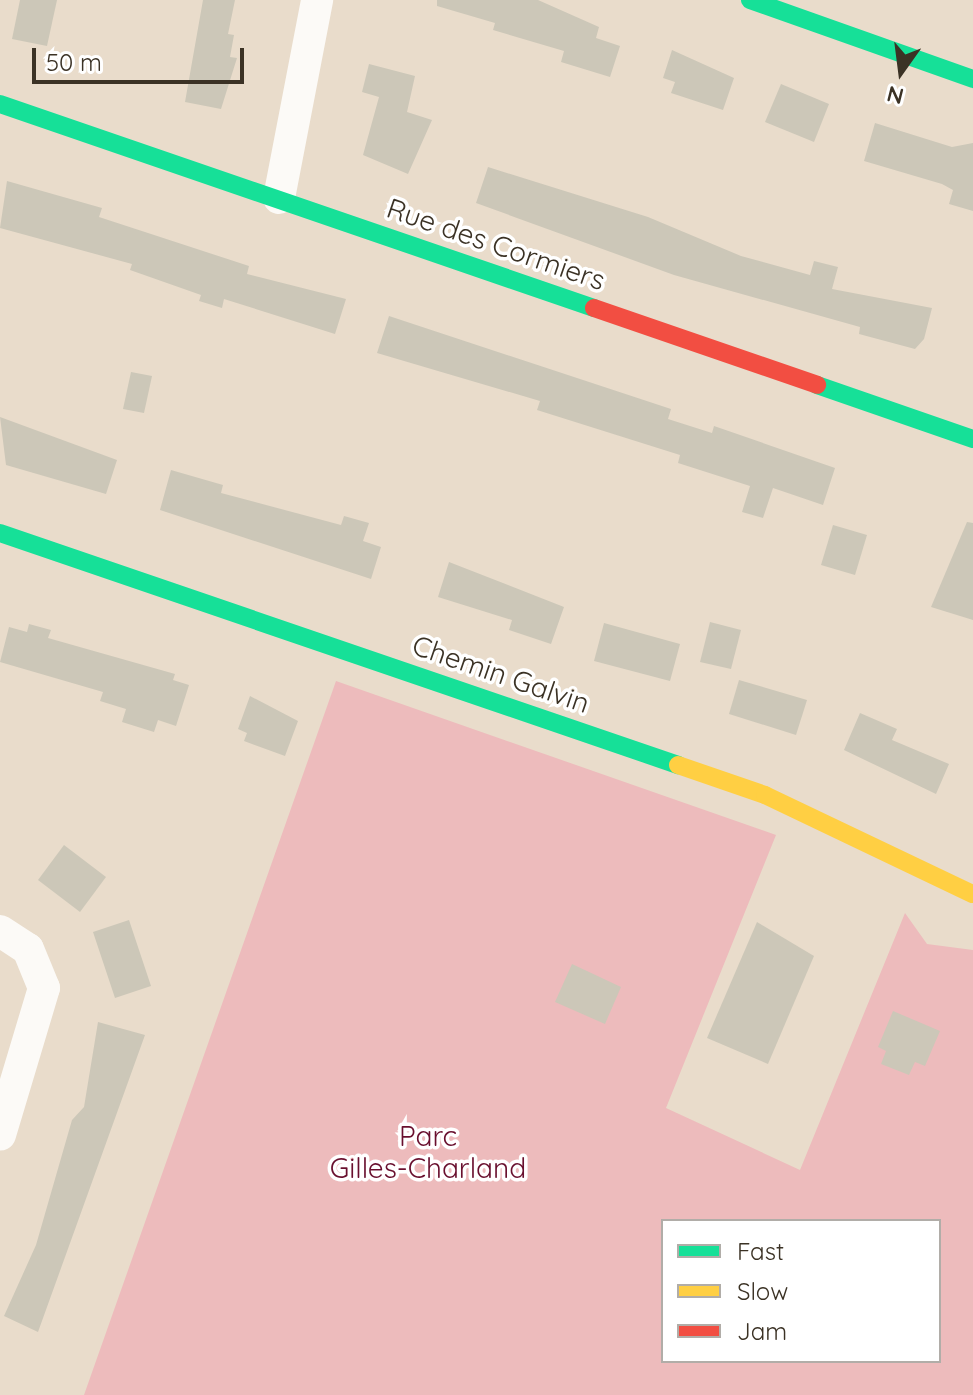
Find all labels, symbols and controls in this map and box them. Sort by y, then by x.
scale bar [36,32,248,82]
north arrow [861,32,941,112]
text: 50 m [46,47,102,77]
text: N [884,80,906,111]
street label: Rue des Cormiers [382,191,610,297]
street label: Chemin Galvin [408,628,594,720]
park label: Parc Gilles-Charland [330,1119,526,1185]
legend [661,1219,941,1363]
text: Fast [737,1236,784,1266]
text: Slow [737,1276,788,1306]
text: Jam [737,1316,787,1346]

